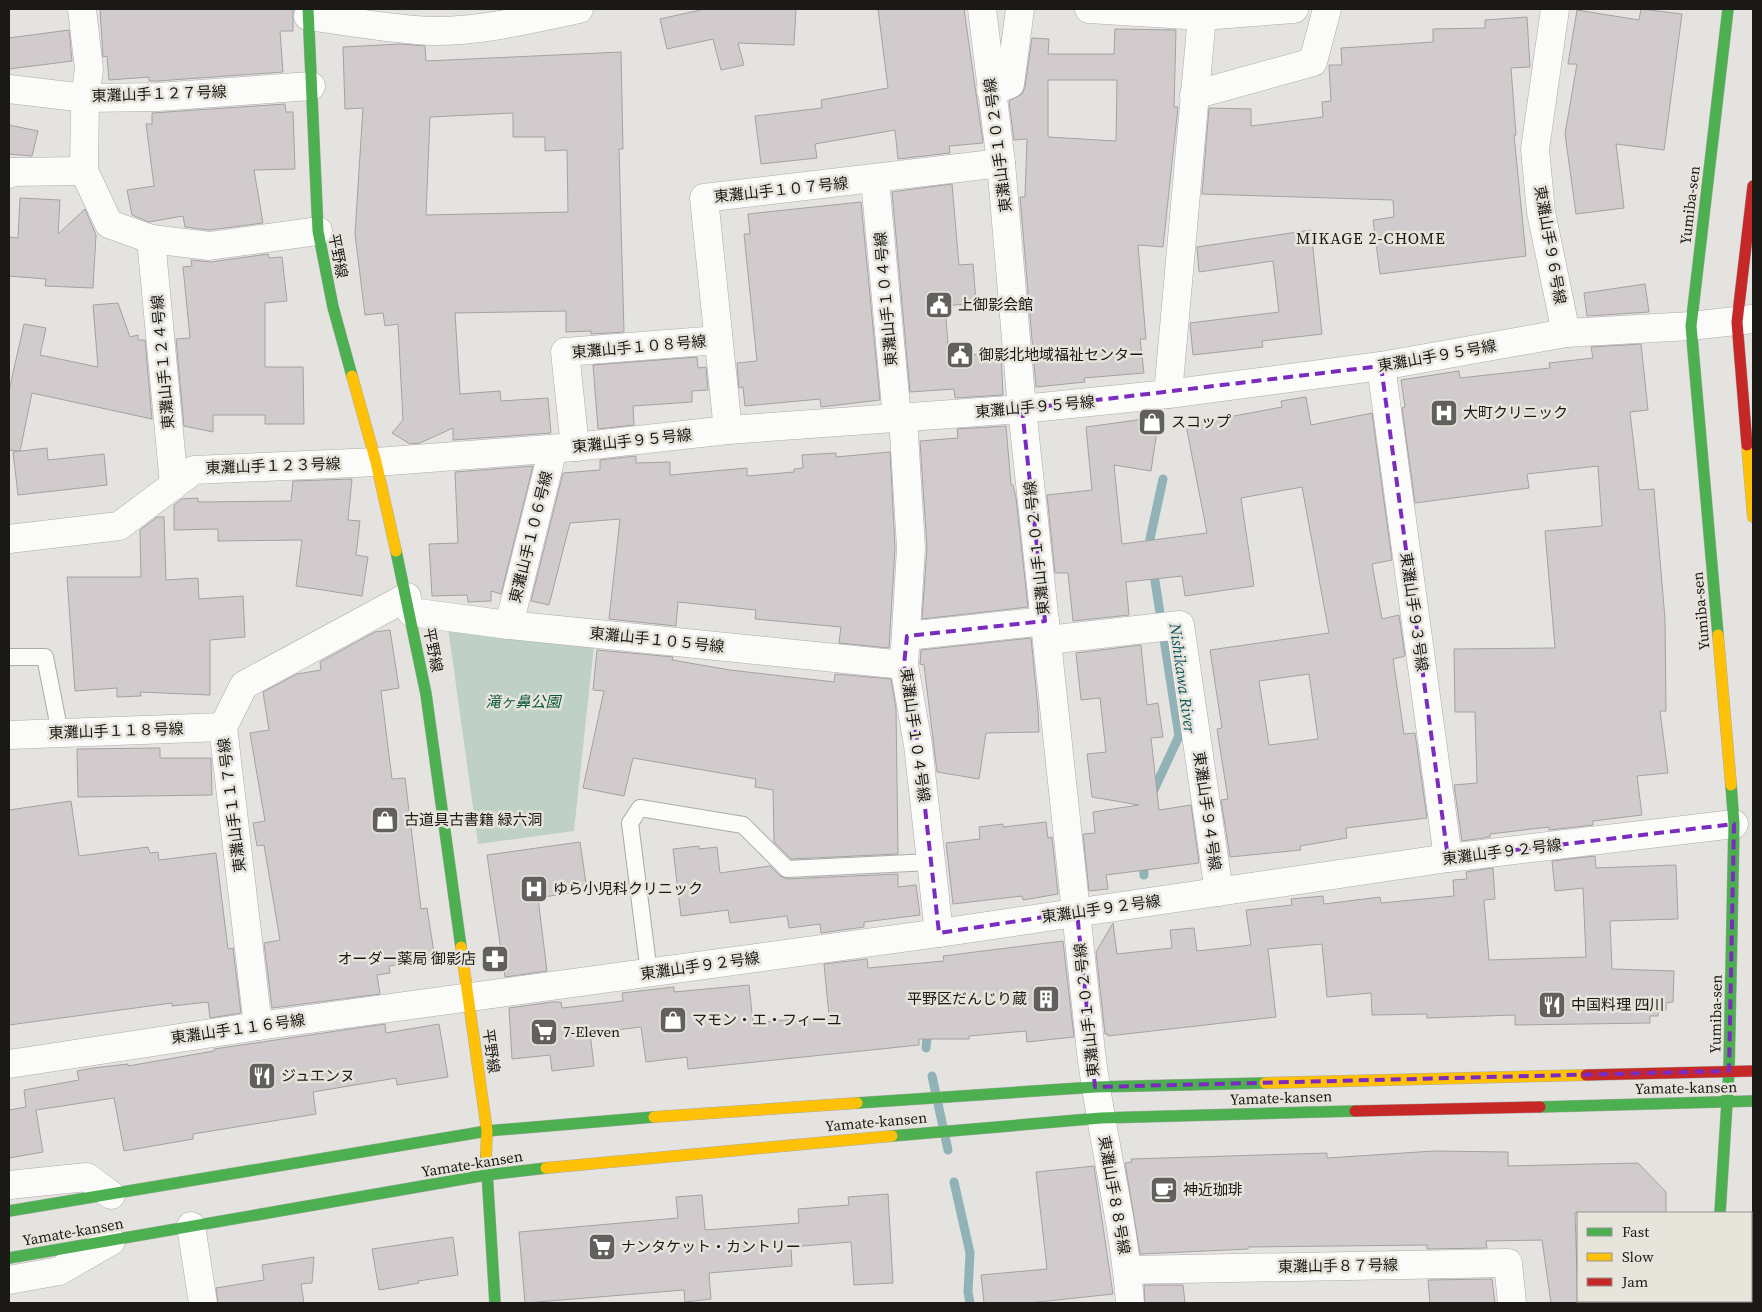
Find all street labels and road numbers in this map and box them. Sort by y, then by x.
street label: 東灘山手１０２号線 [979,77,1016,213]
street label: 東灘山手１２７号線 [91,81,227,106]
street label: Yumiba-sen [1674,164,1705,245]
street label: 東灘山手１０７号線 [713,172,849,207]
street label: 東灘山手９６号線 [1530,184,1571,306]
street label: 東灘山手１０４号線 [869,231,902,367]
street label: 平野線 [324,232,353,280]
street label: 東灘山手１２４号線 [146,294,179,430]
street label: 東灘山手１０８号線 [571,330,707,363]
street label: 東灘山手９５号線 [1376,335,1498,376]
street label: 東灘山手９５号線 [974,391,1096,422]
street label: 東灘山手９５号線 [571,424,693,457]
street label: 東灘山手１２３号線 [205,453,341,478]
street label: 東灘山手１０６号線 [504,469,557,605]
street label: 東灘山手１０２号線 [1019,480,1054,616]
street label: 東灘山手９３号線 [1396,551,1433,673]
street label: Yumiba-sen [1687,571,1714,651]
street label: 東灘山手１０５号線 [589,622,725,657]
street label: 平野線 [419,626,448,674]
street label: 東灘山手１０４号線 [896,667,935,803]
street label: 東灘山手１１８号線 [48,718,184,743]
street label: 東灘山手１１７号線 [213,737,250,873]
street label: 東灘山手９４号線 [1189,750,1226,872]
street label: 東灘山手９２号線 [1441,834,1563,869]
street label: 東灘山手９２号線 [1040,890,1162,927]
street label: 東灘山手１０２号線 [1069,942,1104,1078]
street label: 東灘山手９２号線 [639,947,761,984]
street label: Yumiba-sen [1704,974,1727,1054]
street label: 東灘山手１１６号線 [170,1009,306,1048]
street label: 平野線 [478,1027,505,1075]
street label: Yamate-kansen [1635,1076,1737,1099]
street label: Yamate-kansen [1229,1085,1333,1110]
street label: Yamate-kansen [824,1107,928,1136]
street label: 東灘山手８８号線 [1094,1134,1135,1256]
street label: Yamate-kansen [420,1145,524,1182]
street label: Yamate-kansen [21,1212,125,1251]
street label: 東灘山手８７号線 [1278,1254,1398,1277]

